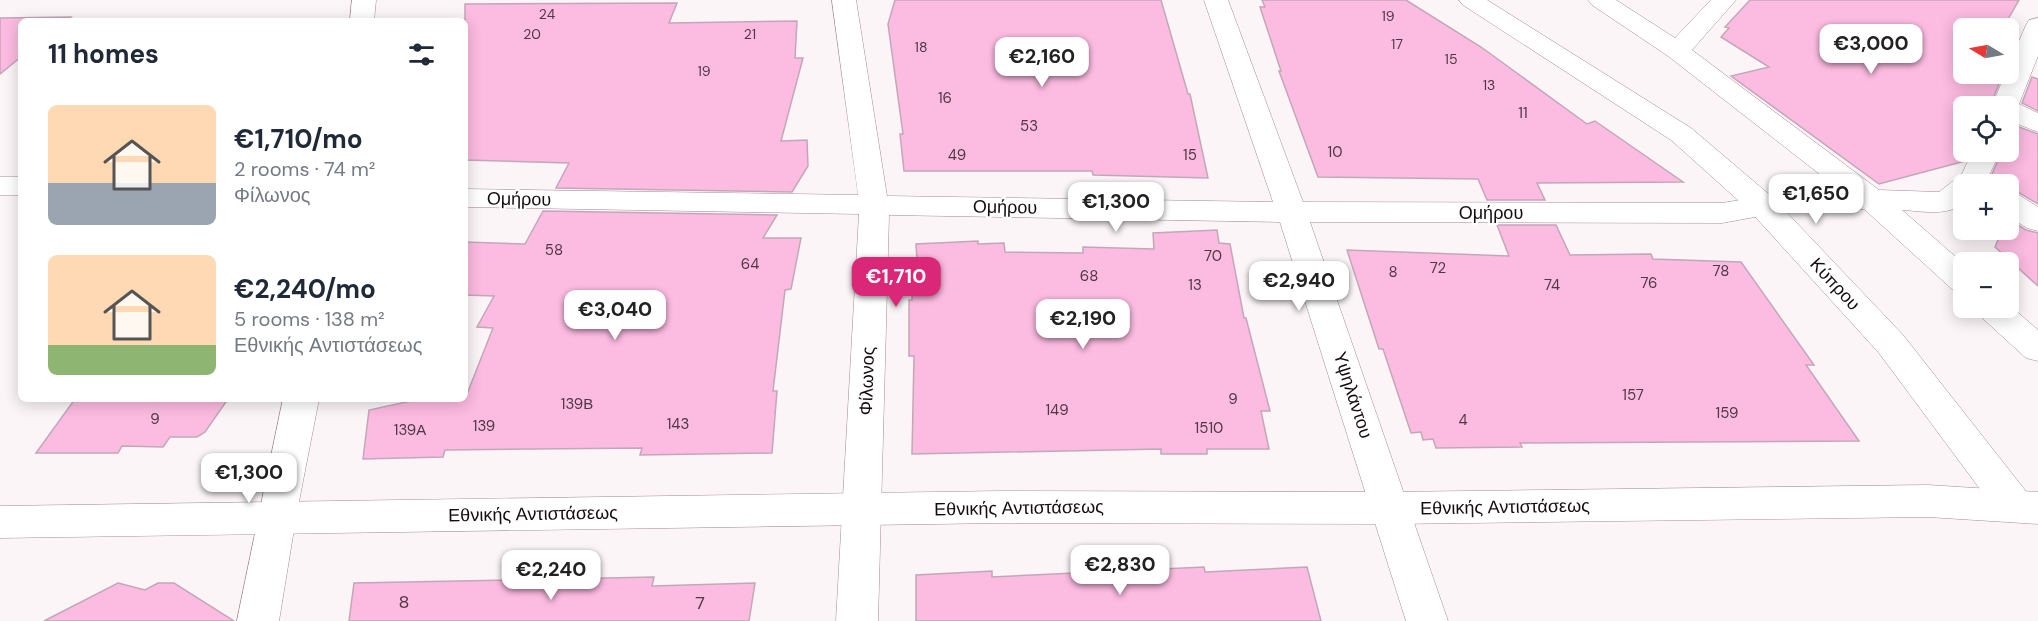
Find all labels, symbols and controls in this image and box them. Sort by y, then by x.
house number: 24 [539,5,556,23]
house number: 19 [1381,7,1395,25]
north arrow [1953,18,2019,84]
map controls [1953,18,2019,318]
pin: €3,000 [1822,24,1920,75]
house number: 20 [523,25,541,43]
house number: 21 [744,25,756,43]
text: €3,000 [1833,30,1909,56]
house number: 17 [1391,35,1403,53]
text: 11 homes [48,37,159,71]
pin: €2,160 [993,37,1091,88]
icon: filters [405,38,438,71]
house number: 18 [915,38,927,56]
text: €2,160 [1009,43,1075,69]
house number: 15 [1445,50,1457,68]
house number: 19 [697,62,711,80]
house number: 13 [1483,76,1495,94]
house number: 16 [938,88,952,108]
button: locate [1953,96,2019,162]
house number: 11 [1518,103,1528,123]
house number: 53 [1020,116,1038,136]
text: €1,710/mo [234,122,363,156]
icon: home [96,129,168,201]
house number: 10 [1328,142,1342,162]
house number: 49 [948,145,966,165]
house number: 15 [1183,145,1197,165]
text: 2 rooms · 74 m² [234,156,375,182]
pin: €1,650 [1767,174,1865,225]
button: + [1953,174,2019,240]
text: €1,650 [1783,180,1849,206]
text: Φίλωνος [234,182,310,208]
pin: €1,300 [1067,182,1165,233]
street label: Ομήρου [487,186,551,212]
text: €1,300 [1082,188,1150,214]
street label: Ομήρου [973,194,1037,220]
street label: Ομήρου [1459,201,1523,225]
house number: 58 [545,240,563,260]
house number: 70 [1204,246,1222,266]
button: − [1953,252,2019,318]
street label: Κύπρου [1805,253,1865,315]
house number: 64 [741,254,759,274]
pin: €1,710 [847,257,945,308]
house number: 72 [1430,258,1446,278]
pin: €2,940 [1250,261,1348,312]
house number: 78 [1713,261,1729,281]
house number: 8 [1388,262,1398,282]
text: €1,710 [866,263,926,289]
house number: 68 [1080,266,1098,286]
text: €2,940 [1263,267,1335,293]
text: €2,240/mo [234,272,376,306]
house number: 76 [1640,273,1658,293]
house number: 13 [1188,275,1202,295]
house number: 74 [1544,275,1560,295]
icon: home [96,279,168,351]
pin: €3,040 [566,290,664,341]
text: €3,040 [578,296,652,322]
pin: €2,190 [1034,299,1132,350]
text: €2,190 [1050,305,1116,331]
text: 5 rooms · 138 m² [234,306,385,332]
text: Εθνικής Αντιστάσεως [234,332,422,358]
street label: Φίλωνος [854,346,880,416]
street label: Υψηλάντου [1328,349,1378,441]
house number: 157 [1622,385,1644,405]
house number: 9 [1228,389,1238,409]
house number: 139Β [561,394,593,414]
house number: 149 [1045,400,1069,420]
house number: 159 [1716,403,1738,423]
house number: 9 [150,409,160,429]
house number: 4 [1458,410,1468,430]
house number: 143 [667,414,689,434]
house number: 139 [473,416,495,436]
house number: 1510 [1195,418,1223,438]
house number: 139Α [394,420,426,440]
pin: €1,300 [200,453,298,504]
text: €1,300 [215,459,283,485]
street label: Εθνικής Αντιστάσεως [1420,494,1590,520]
street label: Εθνικής Αντιστάσεως [934,495,1104,521]
street label: Εθνικής Αντιστάσεως [448,501,618,527]
pin: €2,830 [1071,545,1169,596]
pin: €2,240 [502,550,600,601]
text: €2,830 [1084,551,1156,577]
text: €2,240 [516,556,586,582]
house number: 8 [399,590,409,614]
house number: 7 [695,591,705,615]

